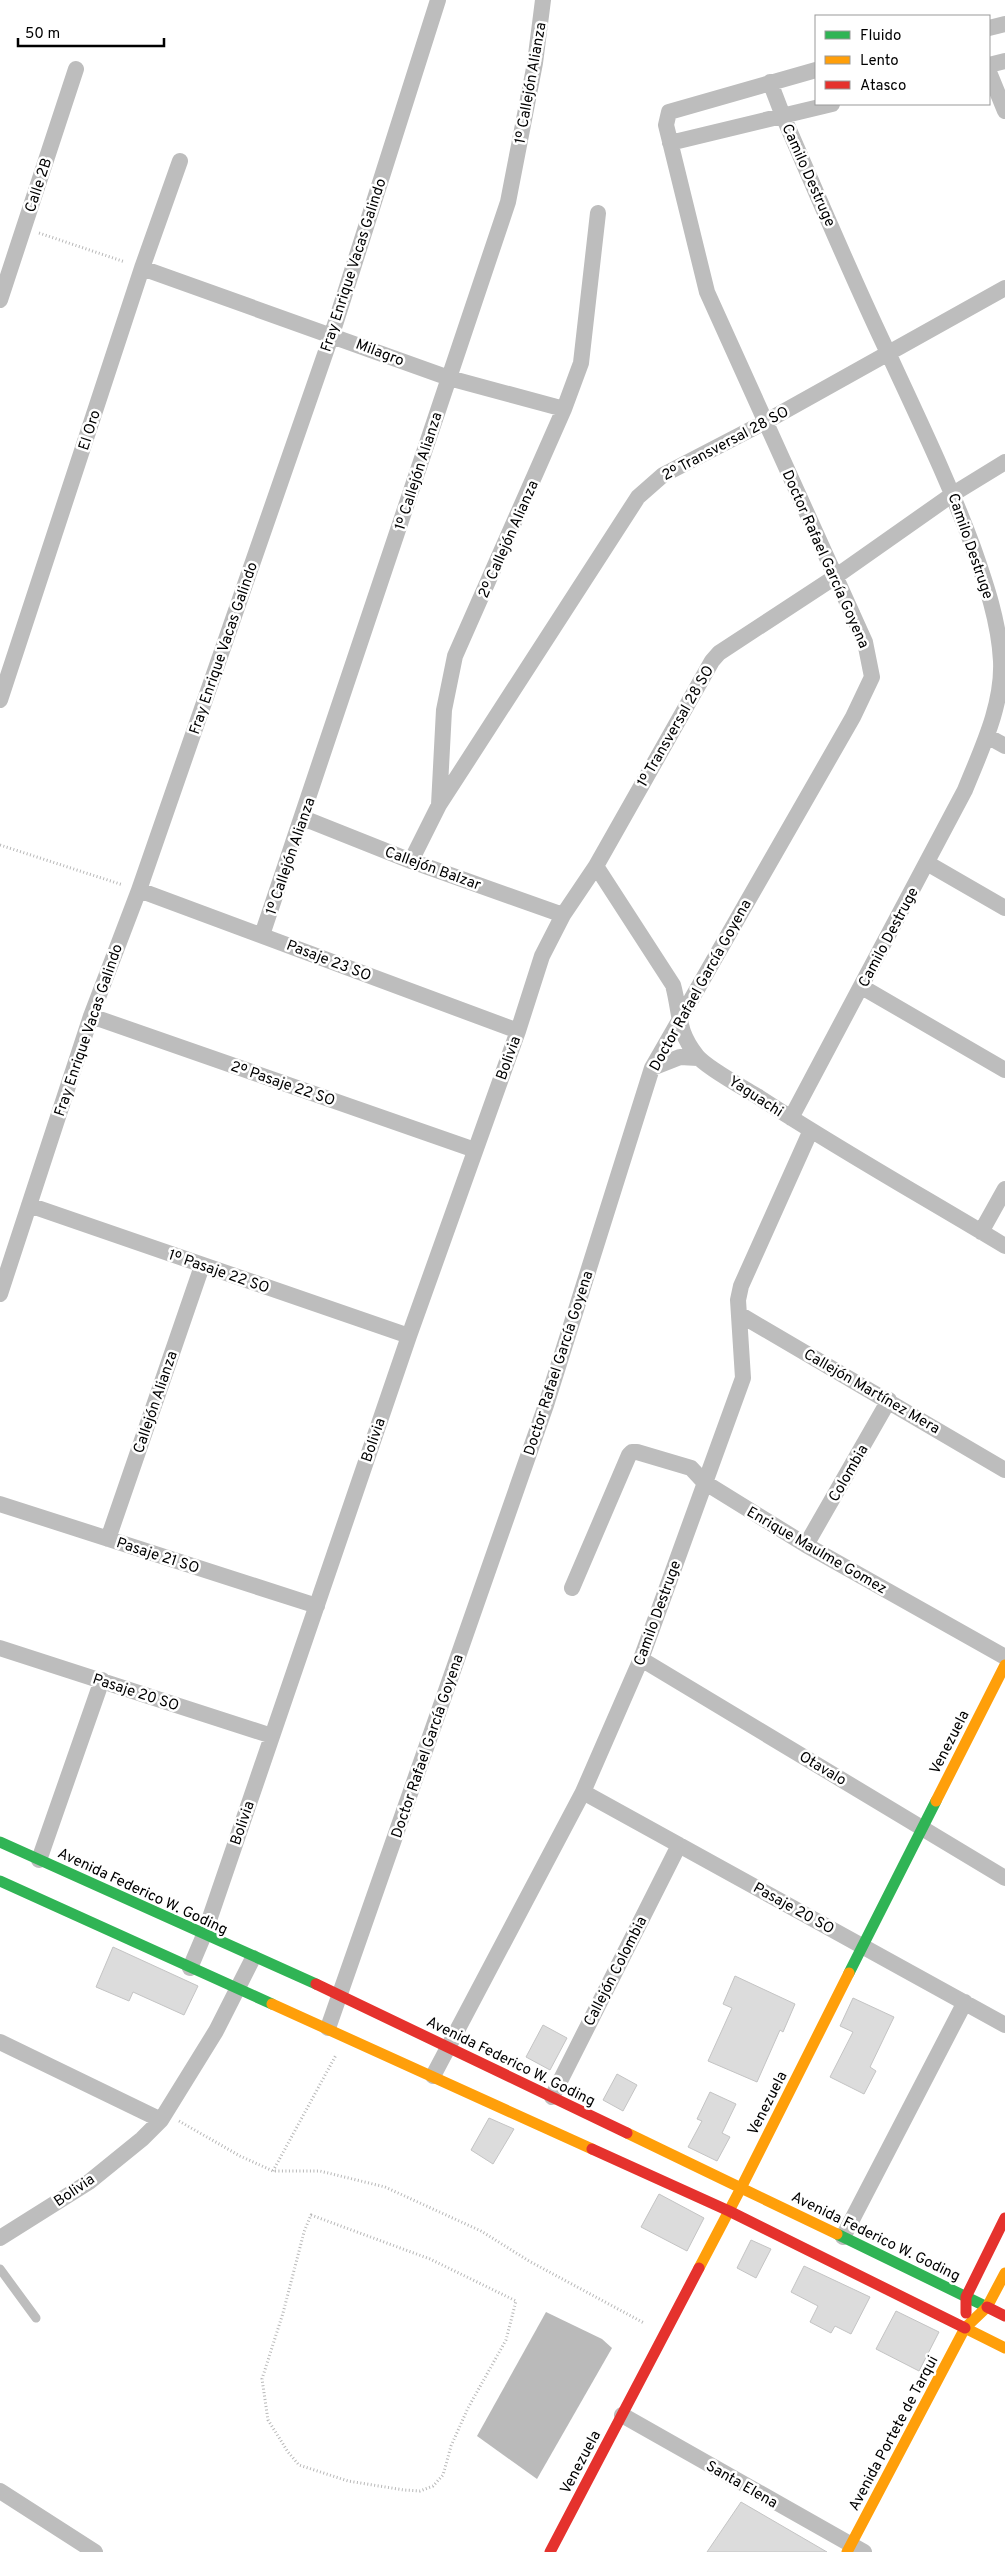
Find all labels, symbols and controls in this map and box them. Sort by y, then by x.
scale bar [18,15,164,47]
legend [815,15,990,105]
street label: 1º Callejón Alianza [511,21,552,146]
text: 50 m [25,25,60,44]
text: Fluido [860,27,901,46]
text: Lento [860,52,899,71]
text: Atasco [860,77,906,96]
street label: Camilo Destruge [776,121,839,230]
street label: Calle 2B [22,156,57,215]
street label: Fray Enrique Vacas Galindo [317,176,391,355]
street label: Milagro [353,336,406,371]
street label: 2º Transversal 28 SO [659,403,792,486]
street label: El Oro [75,408,106,453]
street label: 1º Callejón Alianza [391,410,447,533]
street label: Doctor Rafael García Goyena [777,467,873,652]
street label: 2º Callejón Alianza [475,478,544,601]
street label: Camilo Destruge [943,491,997,602]
street label: Fray Enrique Vacas Galindo [186,560,263,737]
street label: 1º Transversal 28 SO [634,663,719,791]
street label: 1º Callejón Alianza [262,795,320,918]
street label: Callejón Balzar [382,843,483,896]
street label: Camilo Destruge [855,884,924,991]
street label: Doctor Rafael García Goyena [646,897,756,1075]
street label: Pasaje 23 SO [283,937,374,986]
street label: Fray Enrique Vacas Galindo [51,942,128,1119]
street label: Bolivia [493,1034,526,1083]
street label: 2º Pasaje 22 SO [228,1058,337,1111]
street label: Yaguachi [724,1073,786,1122]
street label: 1º Pasaje 22 SO [165,1246,272,1299]
street label: Doctor Rafael García Goyena [521,1269,598,1458]
street label: Callejón Martínez Mera [800,1345,943,1439]
street label: Callejón Alianza [130,1349,183,1456]
street label: Bolivia [358,1416,391,1465]
street label: Colombia [825,1442,873,1506]
street label: Enrique Maulme Gomez [743,1503,890,1599]
street label: Pasaje 21 SO [114,1534,201,1579]
street label: Camilo Destruge [631,1558,686,1669]
street label: Doctor Rafael García Goyena [388,1652,469,1841]
street label: Pasaje 20 SO [90,1670,181,1716]
street label: Venezuela [926,1708,974,1778]
street label: Otavalo [795,1748,849,1791]
street label: Bolivia [227,1799,260,1848]
street label: Avenida Federico W. Goding [54,1845,230,1940]
street label: Pasaje 20 SO [749,1879,837,1939]
street label: Callejón Colombia [580,1914,652,2030]
street label: Avenida Federico W. Goding [423,2013,598,2112]
street label: Venezuela [744,2069,792,2139]
street label: Bolivia [51,2171,99,2212]
street label: Avenida Federico W. Goding [788,2188,963,2287]
street label: Avenida Portete de Tarqui [845,2353,943,2515]
street label: Venezuela [557,2428,606,2498]
street label: Santa Elena [702,2457,781,2513]

